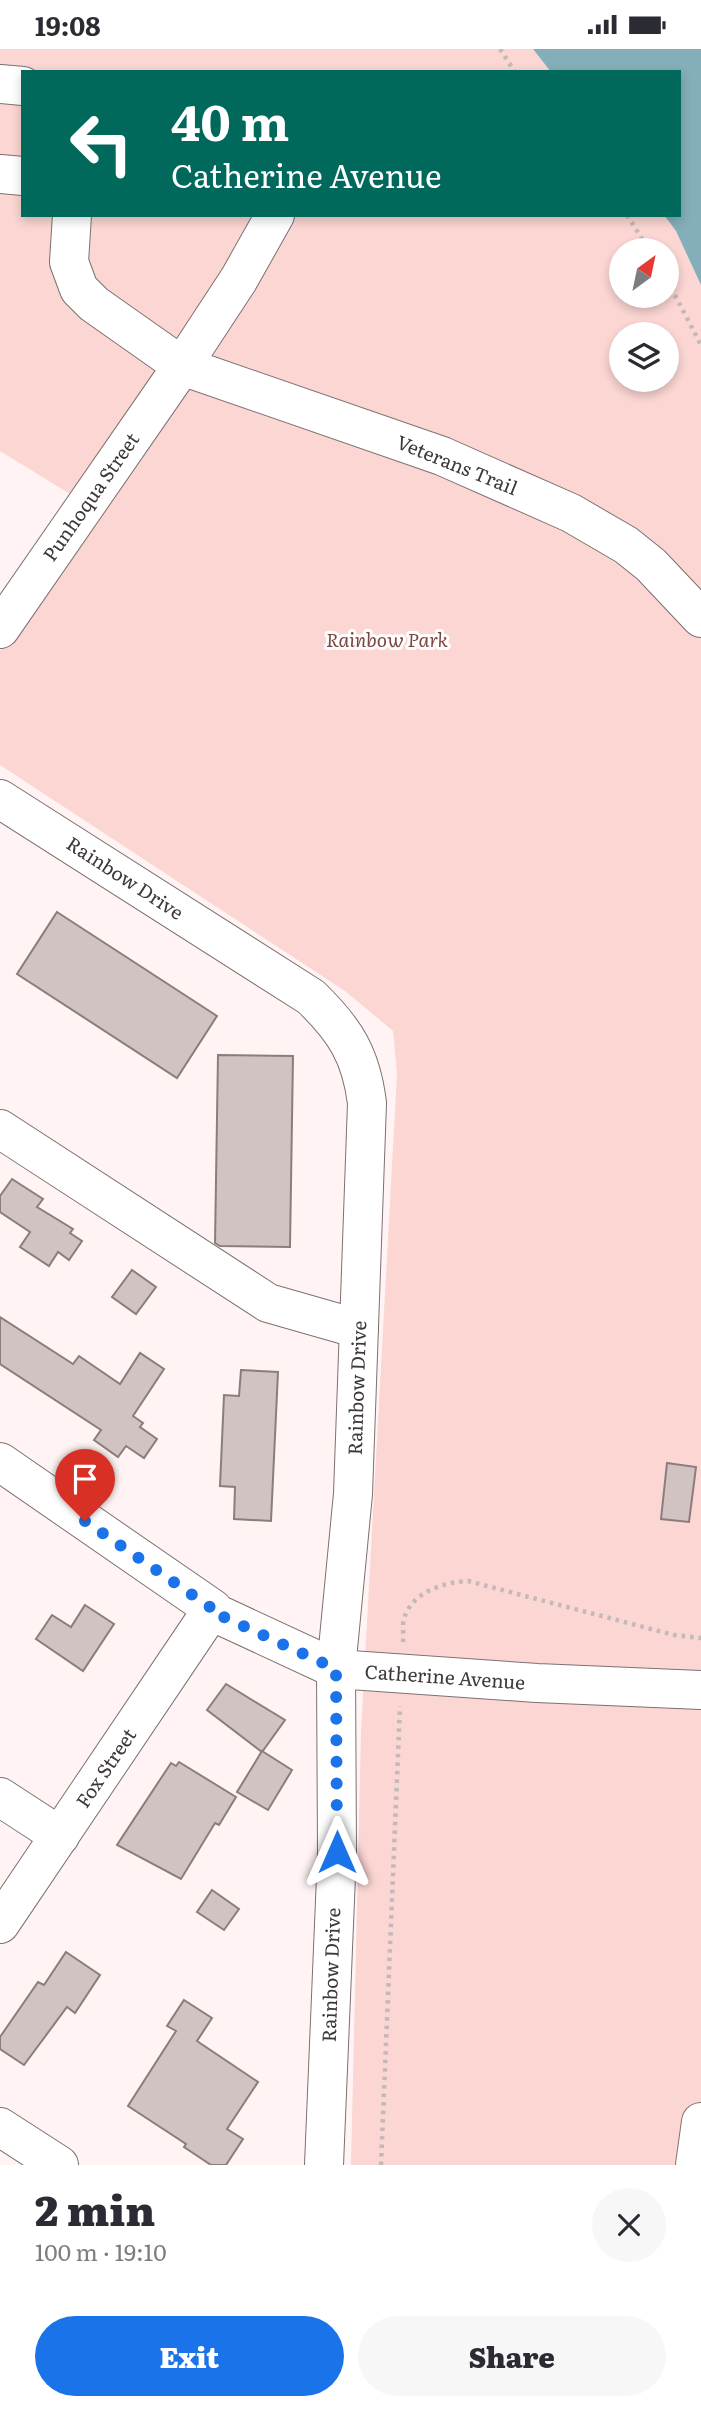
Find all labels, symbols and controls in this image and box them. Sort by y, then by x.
text: 19:08 [35,5,101,44]
text: 40 m [171,83,289,156]
icon: left [56,98,147,189]
text: Catherine Avenue [171,150,442,198]
north arrow [609,238,679,308]
map controls [609,238,679,392]
button: layers [609,322,679,392]
street label: Punhoqua Street [35,426,145,566]
street label: Veterans Trail [393,427,522,501]
park label: Rainbow Park [326,625,448,653]
street label: Rainbow Drive [61,829,190,926]
street label: Rainbow Drive [340,1320,372,1456]
pin [55,1449,115,1521]
icon: arrive [66,1460,104,1498]
street label: Catherine Avenue [364,1656,526,1696]
street label: Fox Street [68,1722,142,1813]
position arrow [300,1815,374,1889]
street label: Rainbow Drive [314,1907,346,2043]
text: 2 min [35,2177,155,2239]
button: close [592,2188,666,2262]
text: 100 m · 19:10 [35,2234,166,2268]
button: Exit [35,2316,344,2396]
button: Share [358,2316,666,2396]

